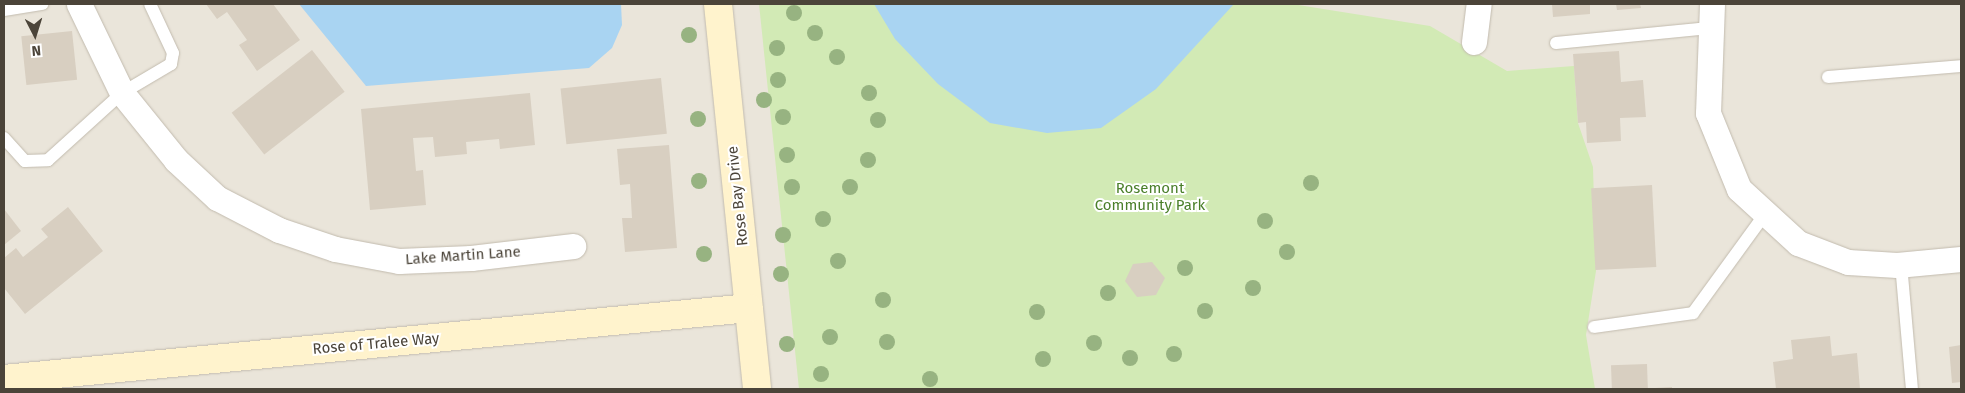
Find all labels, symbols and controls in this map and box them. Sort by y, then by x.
north arrow [10,10,60,60]
text: N [31,42,42,59]
street label: Rose Bay Drive [724,145,752,247]
park label: Rosemont Community Park [1095,179,1205,214]
street label: Lake Martin Lane [405,243,521,269]
street label: Rose of Tralee Way [312,329,440,359]

